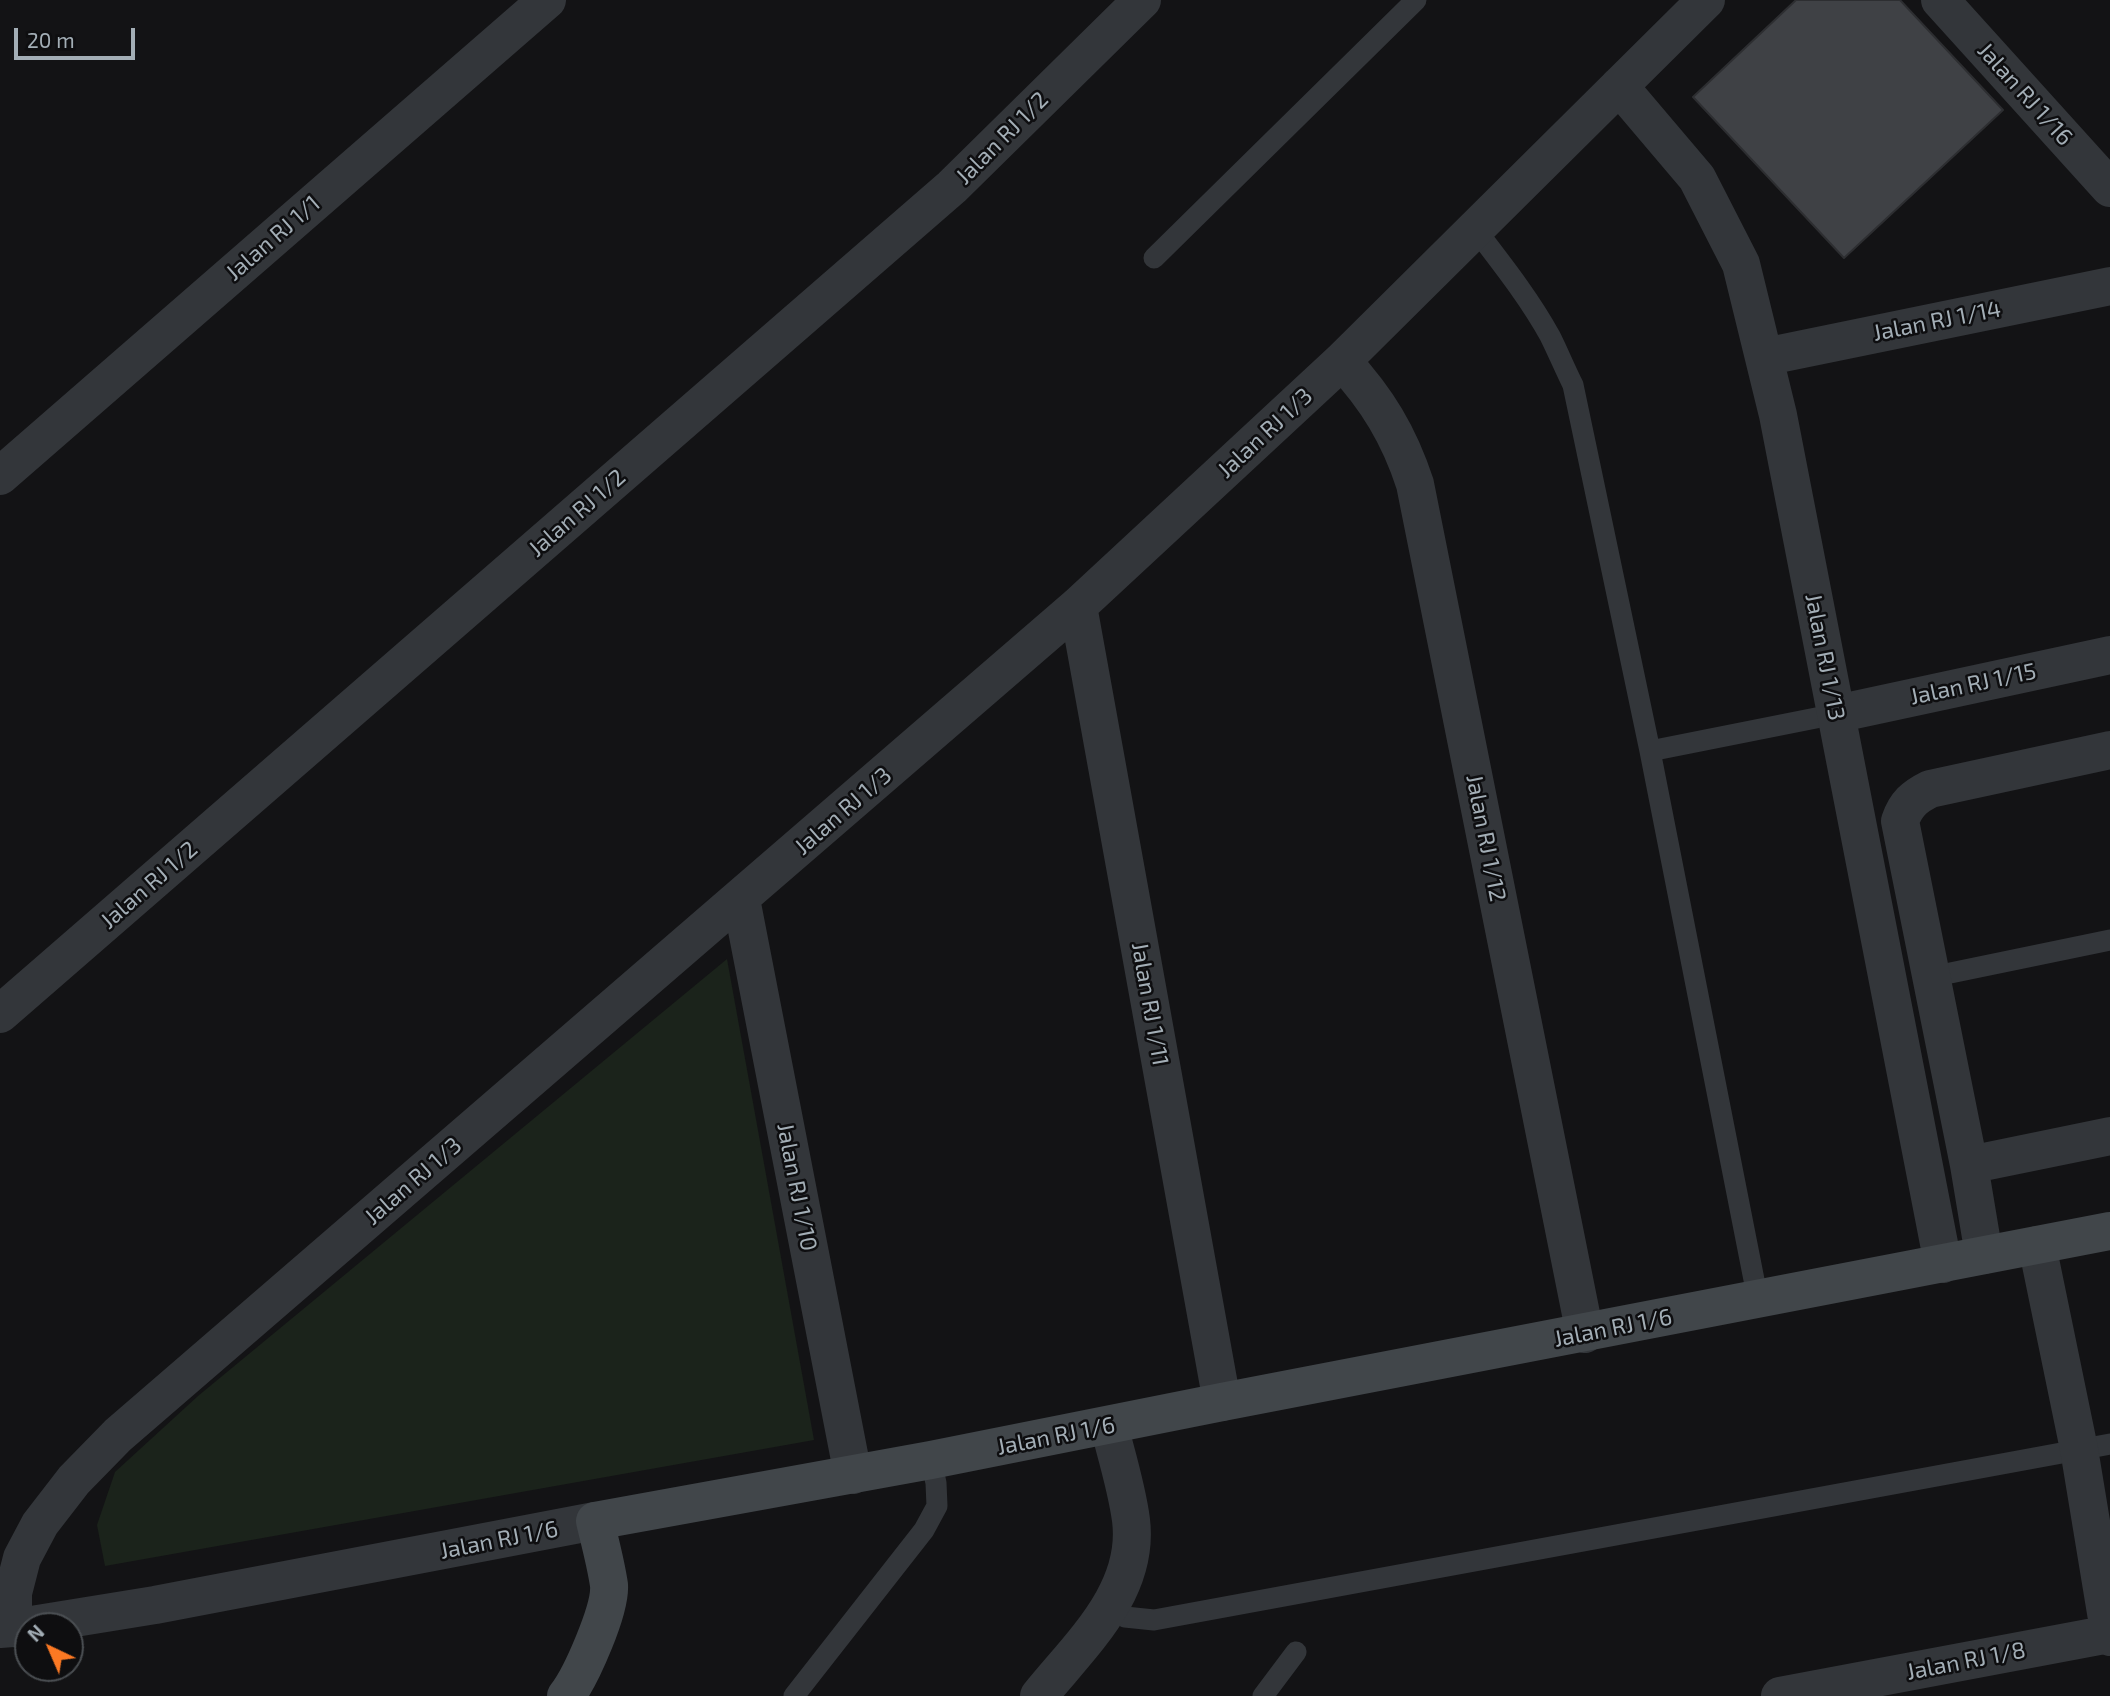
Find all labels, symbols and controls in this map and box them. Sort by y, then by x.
scale bar [18,14,138,58]
text: 20 m [27,27,75,52]
street label: Jalan RJ 1/16 [1972,37,2078,151]
street label: Jalan RJ 1/2 [950,86,1054,190]
street label: Jalan RJ 1/1 [220,190,326,286]
street label: Jalan RJ 1/14 [1871,295,2003,347]
street label: Jalan RJ 1/3 [1212,382,1318,484]
street label: Jalan RJ 1/2 [523,463,631,563]
street label: Jalan RJ 1/13 [1799,591,1851,723]
street label: Jalan RJ 1/15 [1907,657,2039,711]
street label: Jalan RJ 1/3 [789,761,897,861]
street label: Jalan RJ 1/12 [1460,772,1512,904]
street label: Jalan RJ 1/2 [95,835,203,935]
street label: Jalan RJ 1/11 [1126,940,1174,1068]
street label: Jalan RJ 1/10 [771,1121,823,1253]
street label: Jalan RJ 1/3 [359,1131,467,1231]
street label: Jalan RJ 1/6 [1552,1303,1674,1353]
street label: Jalan RJ 1/6 [995,1411,1117,1461]
street label: Jalan RJ 1/6 [438,1515,560,1565]
north arrow [14,1612,84,1682]
text: N [23,1620,48,1646]
street label: Jalan RJ 1/8 [1904,1636,2028,1686]

